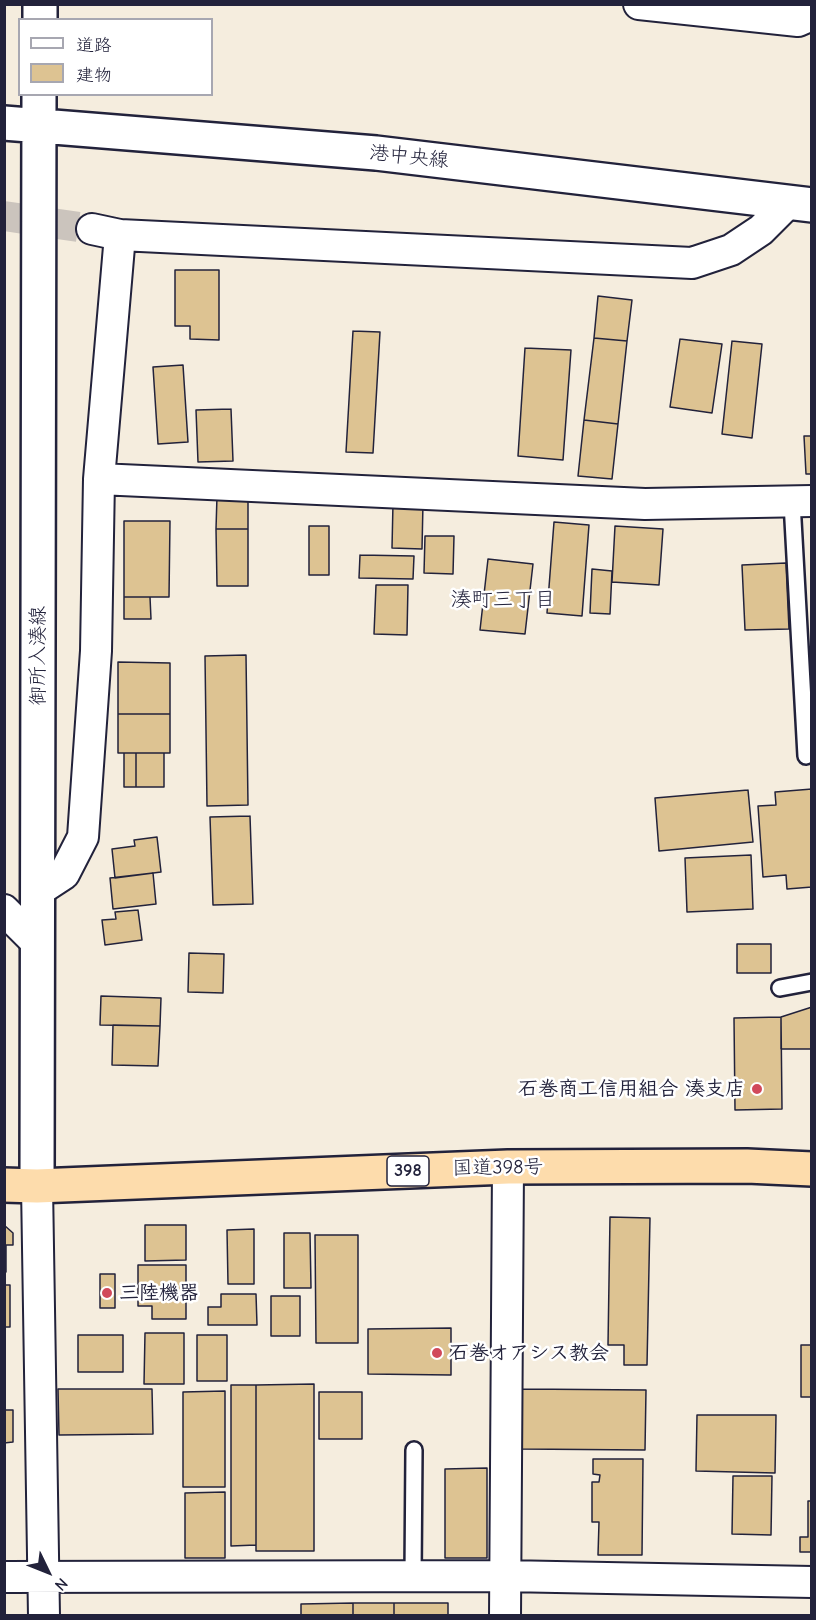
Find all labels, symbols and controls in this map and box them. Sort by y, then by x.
legend [18,18,213,96]
text: 道路 [76,35,112,56]
text: 建物 [76,65,112,86]
street label: 港中央線 [368,141,450,173]
district label: 湊町三丁目 [451,587,555,613]
street label: 御所入湊線 [26,606,50,706]
place label: 石巻商工信用組合 湊支店 [518,1077,745,1101]
marker: 石巻商工信用組合 湊支店 [750,1082,764,1096]
street label: 国道398号 [452,1155,544,1181]
road number: 398 [387,1156,429,1186]
place label: 三陸機器 [119,1281,199,1305]
marker: 三陸機器 [100,1286,114,1300]
place label: 石巻オアシス教会 [449,1341,609,1365]
marker: 石巻オアシス教会 [430,1346,444,1360]
north arrow [18,1542,78,1602]
text: N [51,1574,71,1594]

